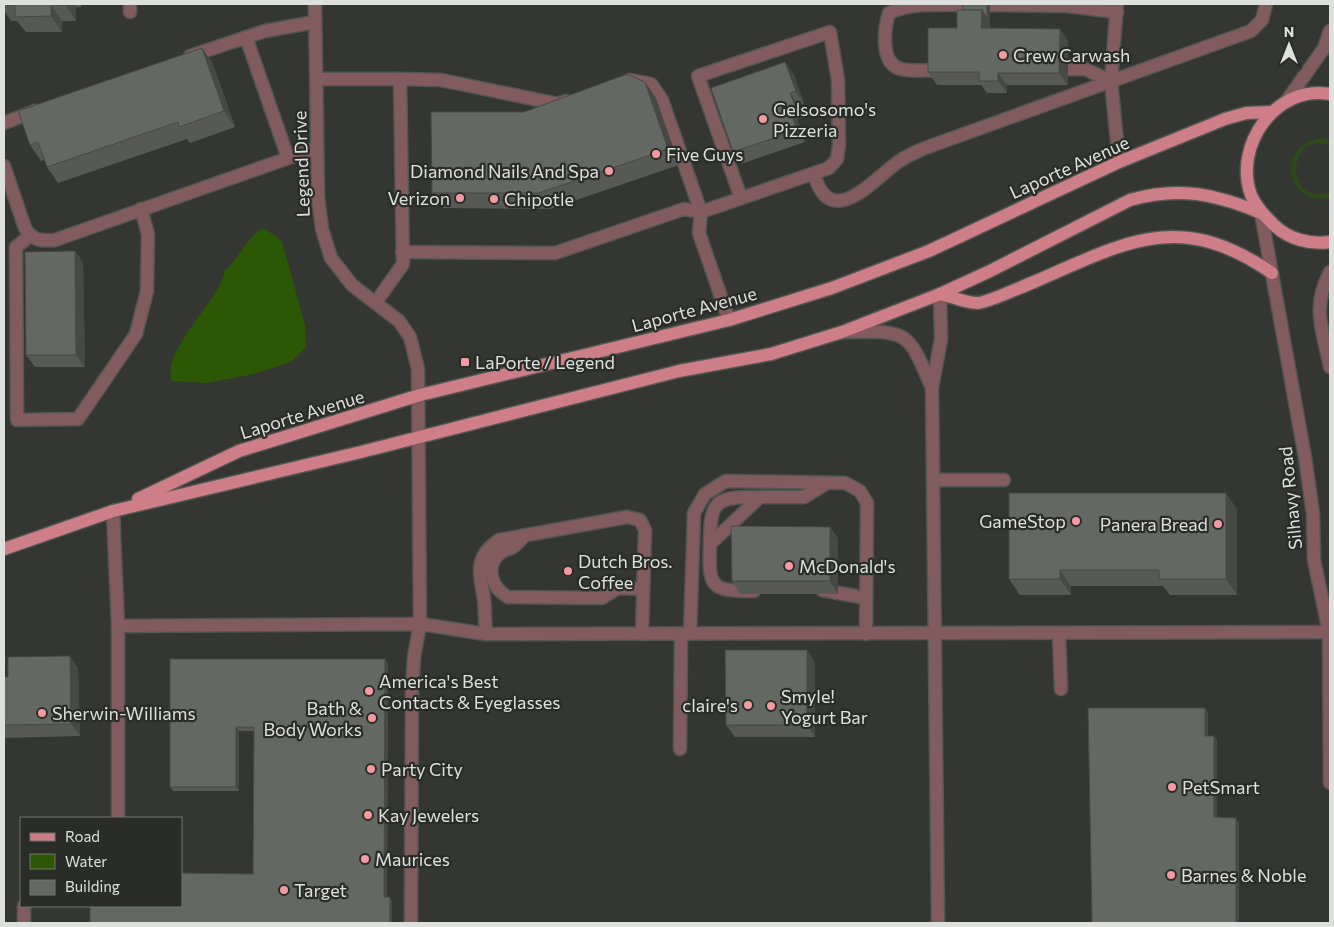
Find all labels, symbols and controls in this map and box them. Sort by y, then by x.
north arrow [1264,20,1314,70]
text: N [1284,23,1294,40]
place label: Crew Carwash [1013,44,1130,66]
marker: Crew Carwash [997,49,1009,61]
place label: Gelsosomo's Pizzeria [773,98,876,141]
street label: Legend Drive [288,110,314,218]
marker: Gelsosomo's Pizzeria [757,113,769,125]
street label: Laporte Avenue [1006,131,1132,203]
place label: Five Guys [666,143,743,165]
marker: Five Guys [650,148,662,160]
place label: Diamond Nails And Spa [410,160,599,182]
marker: Diamond Nails And Spa [603,165,615,177]
place label: Verizon [388,187,450,209]
place label: Chipotle [504,188,574,210]
marker: Verizon [454,192,466,204]
marker: Chipotle [488,193,500,205]
street label: Laporte Avenue [629,282,759,336]
place label: LaPorte / Legend [475,351,615,373]
marker: LaPorte / Legend [459,356,471,368]
street label: Laporte Avenue [237,385,367,443]
street label: Silhavy Road [1274,445,1306,551]
place label: GameStop [979,510,1066,532]
place label: Panera Bread [1100,513,1208,535]
marker: GameStop [1070,515,1082,527]
marker: Panera Bread [1212,518,1224,530]
place label: Dutch Bros. Coffee [578,550,673,593]
place label: McDonald's [799,555,896,577]
marker: McDonald's [783,560,795,572]
marker: Dutch Bros. Coffee [562,565,574,577]
place label: America's Best Contacts & Eyeglasses [379,670,560,713]
marker: America's Best Contacts & Eyeglasses [363,685,375,697]
place label: Smyle! Yogurt Bar [781,685,868,728]
place label: claire's [682,694,738,716]
place label: Bath & Body Works [263,697,362,740]
marker: claire's [742,699,754,711]
marker: Smyle! Yogurt Bar [765,700,777,712]
place label: Sherwin-Williams [52,702,196,724]
marker: Sherwin-Williams [36,707,48,719]
marker: Bath & Body Works [366,712,378,724]
place label: Party City [381,758,463,780]
marker: Party City [365,763,377,775]
place label: PetSmart [1182,776,1260,798]
marker: PetSmart [1166,781,1178,793]
place label: Kay Jewelers [378,804,479,826]
marker: Kay Jewelers [362,809,374,821]
legend [20,817,182,907]
text: Road [65,827,100,845]
place label: Maurices [375,848,450,870]
text: Water [65,852,107,870]
marker: Maurices [359,853,371,865]
place label: Barnes & Noble [1181,864,1306,886]
marker: Barnes & Noble [1165,869,1177,881]
text: Building [65,877,120,895]
place label: Target [294,879,347,901]
marker: Target [278,884,290,896]

